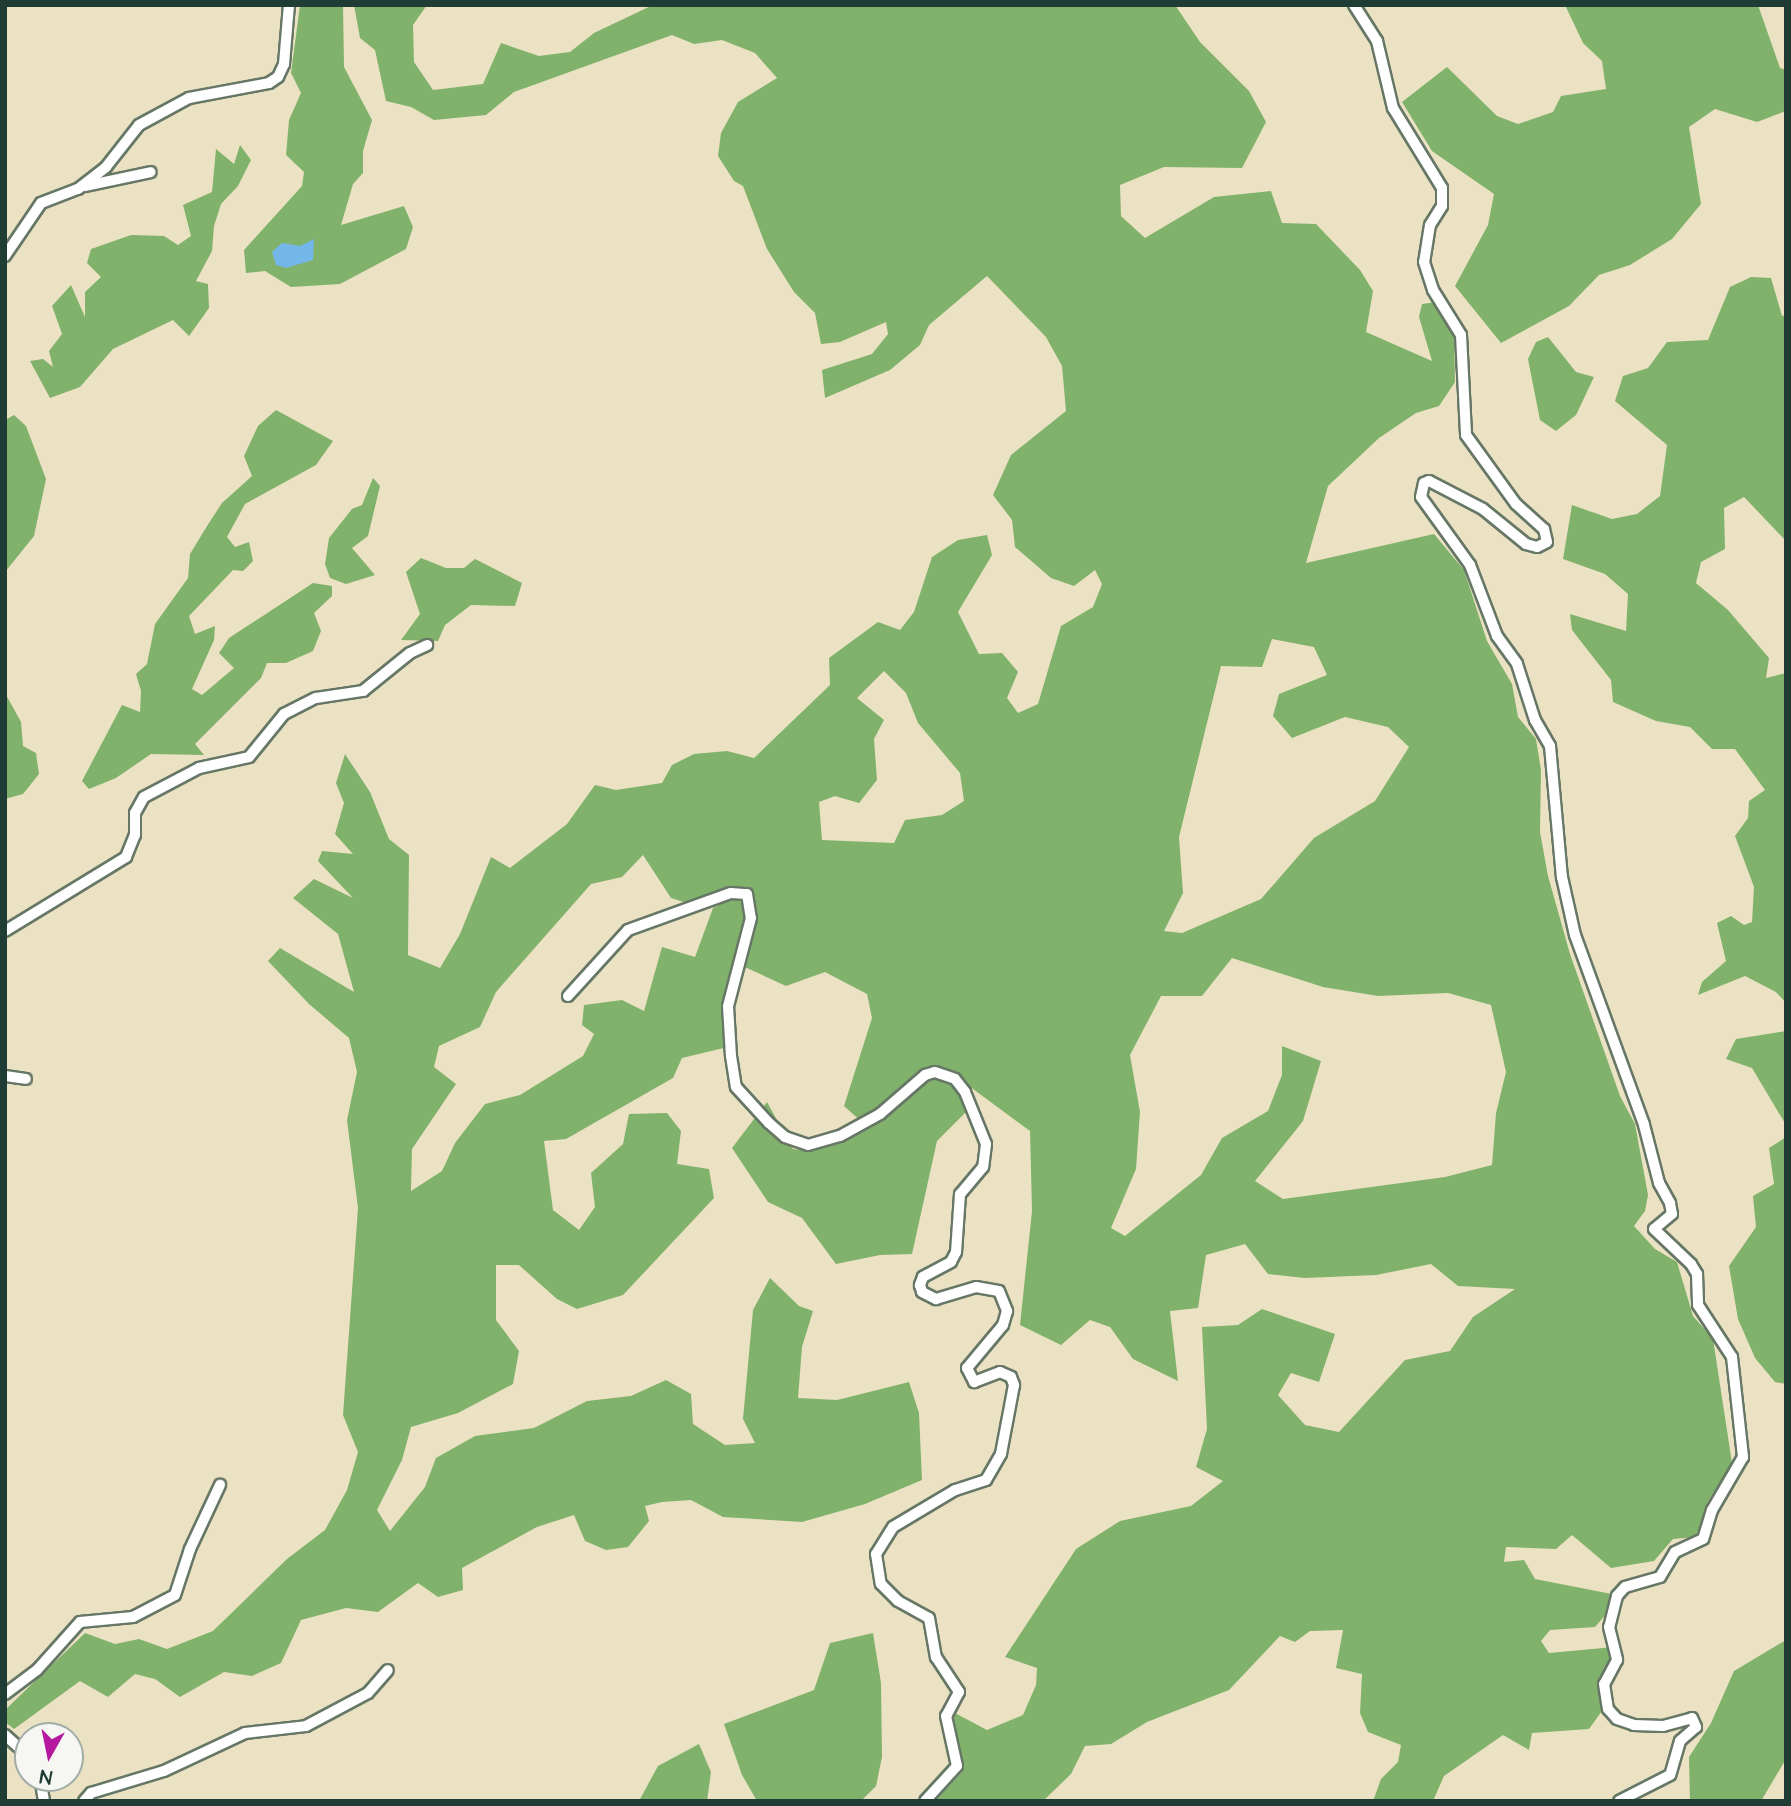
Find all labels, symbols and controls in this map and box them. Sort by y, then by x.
north arrow [14,1722,84,1792]
text: N [38,1762,54,1791]

